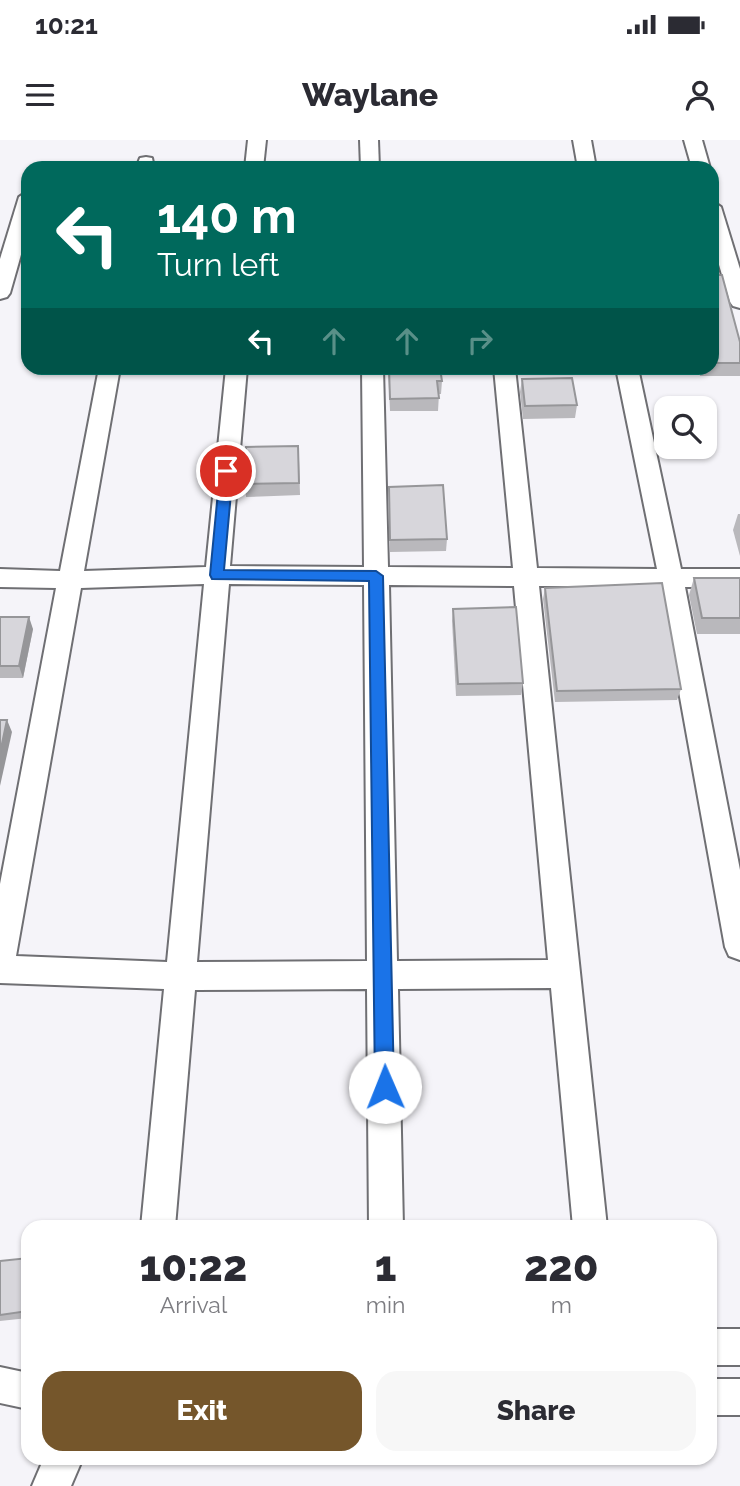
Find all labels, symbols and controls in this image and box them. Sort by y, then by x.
text: 10:21 [35,10,98,40]
icon: menu [21,76,59,114]
text: Waylane [302,76,438,113]
icon: person [681,76,719,114]
text: 140 m [157,187,297,244]
icon: left [42,189,133,280]
text: Turn left [157,246,279,283]
icon: left [242,322,280,360]
icon: ahead [315,322,353,360]
icon: ahead [388,322,426,360]
icon: right [461,322,499,360]
map controls [654,396,717,459]
button: search [654,396,717,459]
pin [196,441,256,501]
icon: arrive [207,452,245,490]
position arrow [348,1050,422,1124]
text: 10:22 [140,1242,247,1291]
text: 1 [375,1242,397,1291]
text: 220 [524,1242,598,1291]
text: Arrival [160,1291,227,1318]
text: min [366,1291,405,1318]
text: m [551,1291,572,1318]
button: Exit [42,1371,362,1451]
button: Share [376,1371,696,1451]

